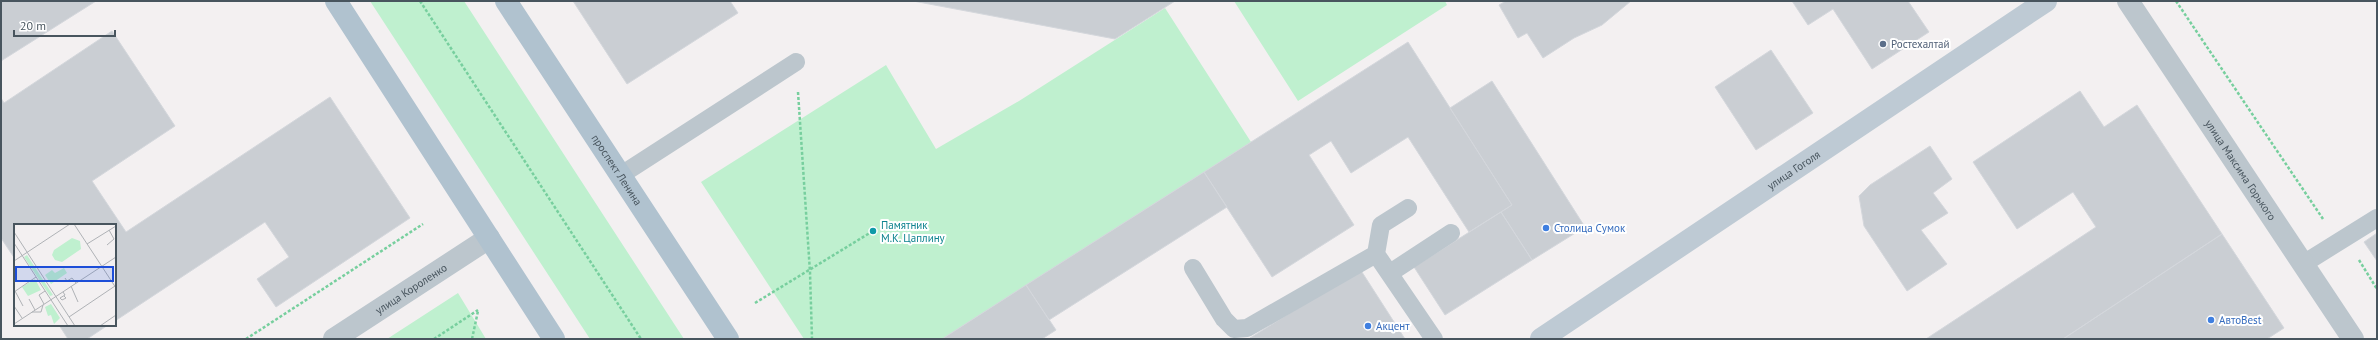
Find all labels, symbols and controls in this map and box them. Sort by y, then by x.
scale bar [14,12,115,38]
text: 20 m [20,18,46,33]
place label: Ростехалтай [1891,37,1949,51]
marker: Ростехалтай [1878,39,1888,49]
street label: улица Максима Горького [2202,117,2279,223]
street label: проспект Ленина [588,132,645,208]
street label: улица Гоголя [1764,147,1823,193]
place label: Памятник М.К. Цаплину [881,218,946,245]
place label: Столица Сумок [1554,221,1626,235]
marker: Столица Сумок [1541,223,1551,233]
inset map [14,224,116,326]
marker: Памятник М.К. Цаплину [868,226,878,236]
street label: улица Короленко [373,260,450,317]
place label: АвтоBest [2219,313,2262,327]
marker: АвтоBest [2206,315,2216,325]
place label: Акцент [1376,319,1410,333]
marker: Акцент [1363,321,1373,331]

